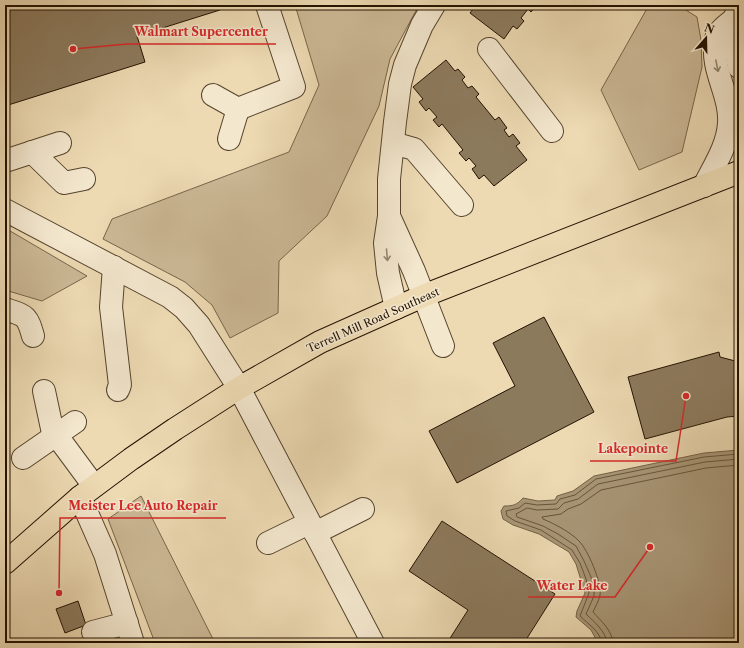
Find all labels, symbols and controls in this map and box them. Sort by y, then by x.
north arrow [686,18,726,58]
callout: Walmart Supercenter [127,20,276,44]
text: N [703,20,717,37]
text: Walmart Supercenter [133,24,268,39]
one-way arrow [713,59,721,72]
one-way arrow [383,248,390,261]
street label: Terrell Mill Road Southeast [305,284,442,356]
callout: Lakepointe [590,437,676,461]
text: Lakepointe [598,441,668,456]
callout: Meister Lee Auto Repair [60,494,226,518]
text: Meister Lee Auto Repair [68,498,218,513]
callout: Water Lake [528,573,615,597]
text: Water Lake [536,578,608,593]

